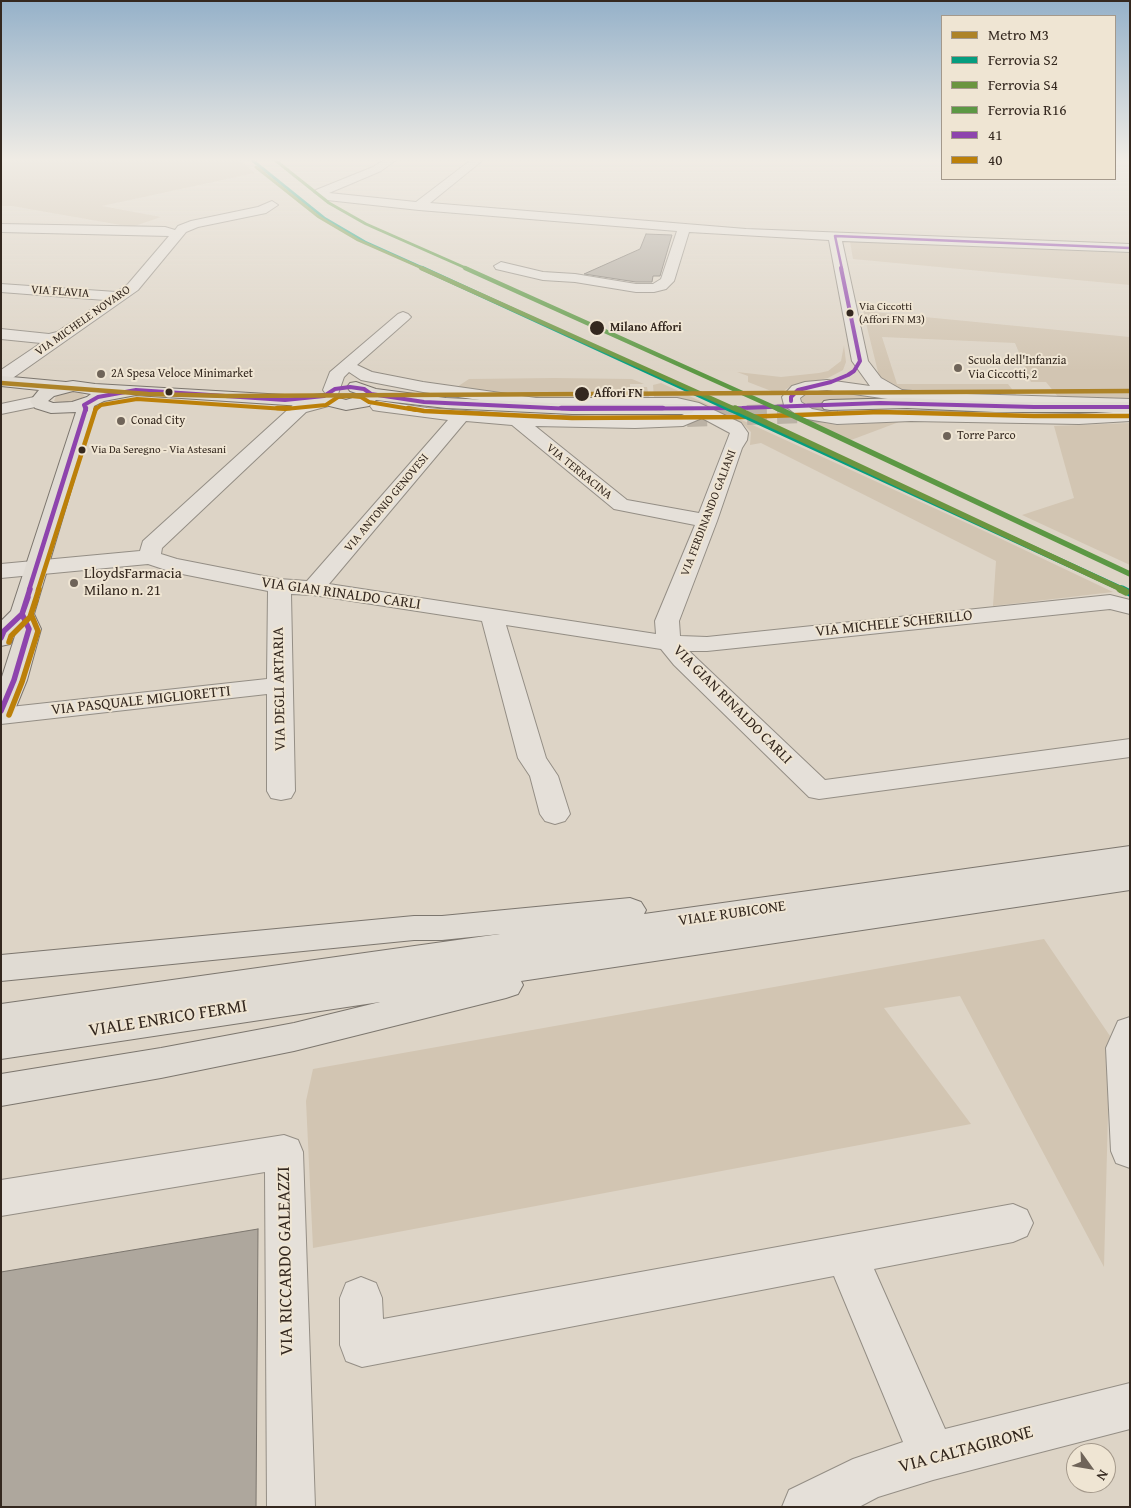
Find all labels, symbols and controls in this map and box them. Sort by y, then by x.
legend [941,15,1116,180]
text: Metro M3 [988,24,1049,45]
text: Ferrovia S2 [988,49,1058,70]
text: Ferrovia S4 [988,74,1058,95]
text: Ferrovia R16 [988,99,1066,120]
text: 41 [988,124,1002,145]
text: 40 [988,149,1002,170]
street label: VIA FLAVIA [30,283,90,301]
street label: VIA MICHELE NOVARO [33,283,133,359]
place label: Via Ciccotti (Affori FN M3) [859,300,925,326]
marker: Via Ciccotti (Affori FN M3) [845,308,855,318]
marker: Milano Affori [588,319,606,337]
place label: Milano Affori [610,321,682,335]
place label: Scuola dell'Infanzia Via Ciccotti, 2 [968,354,1066,382]
marker: Scuola dell'Infanzia Via Ciccotti, 2 [952,362,964,374]
place label: 2A Spesa Veloce Minimarket [111,367,253,381]
marker: 2A Spesa Veloce Minimarket [95,368,107,380]
marker: Affori FN [573,385,591,403]
unlabelled marker [164,387,174,397]
place label: Affori FN [594,387,643,401]
place label: Conad City [131,414,185,428]
marker: Conad City [115,415,127,427]
place label: Torre Parco [957,429,1016,443]
marker: Torre Parco [941,430,953,442]
street label: VIA TERRACINA [543,441,615,503]
place label: Via Da Seregno - Via Astesani [91,443,226,457]
marker: Via Da Seregno - Via Astesani [77,445,87,455]
street label: VIA FERDINANDO GALIANI [678,448,740,578]
street label: VIA ANTONIO GENOVESI [342,451,432,555]
place label: LloydsFarmacia Milano n. 21 [84,565,182,600]
street label: VIA GIAN RINALDO CARLI [260,574,422,614]
marker: LloydsFarmacia Milano n. 21 [68,577,80,589]
street label: VIA MICHELE SCHERILLO [815,607,973,641]
street label: VIA DEGLI ARTARIA [270,627,290,751]
street label: VIA GIAN RINALDO CARLI [669,642,795,768]
street label: VIA PASQUALE MIGLIORETTI [50,683,232,719]
street label: VIALE RUBICONE [677,898,787,930]
street label: VIALE ENRICO FERMI [87,996,249,1042]
street label: VIA RICCARDO GALEAZZI [274,1166,298,1356]
street label: VIA CALTAGIRONE [897,1422,1035,1478]
north arrow [1066,1443,1116,1493]
text: N [1092,1466,1114,1485]

